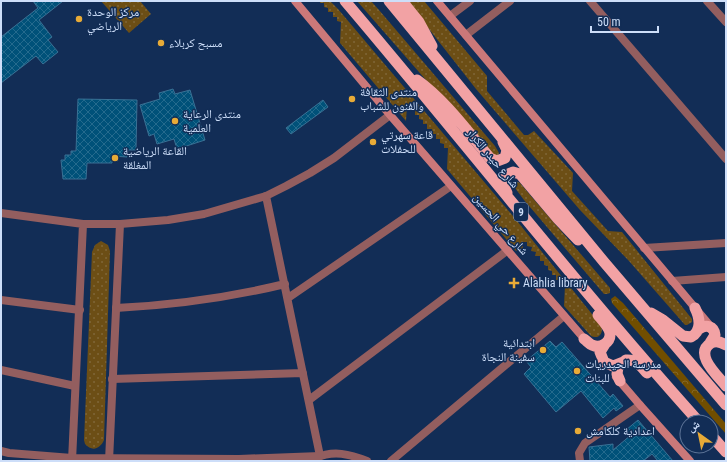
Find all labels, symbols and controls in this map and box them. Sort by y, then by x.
place label: مركز الوحدة الرياضي [87,5,139,36]
scale bar [591,8,658,34]
marker: مركز الوحدة الرياضي [74,14,84,24]
text: 50 m [597,15,621,29]
place label: مسبح كربلاء [169,36,222,50]
marker: مسبح كربلاء [156,38,166,48]
place label: منتدى الثقافة والفنون للشباب [360,85,424,113]
marker: منتدى الثقافة والفنون للشباب [347,94,357,104]
place label: منتدى الرعاية العلمية [183,107,241,135]
marker: منتدى الرعاية العلمية [170,116,180,126]
street label: شارع حيدر الكرار [462,124,522,192]
place label: قاعة سهرتي للحفلات [381,128,433,156]
marker: قاعة سهرتي للحفلات [368,137,378,147]
place label: القاعة الرياضية المغلقة [123,144,187,172]
marker: القاعة الرياضية المغلقة [110,153,120,163]
street label: شارع حي الحسين [468,190,532,260]
road number: 9 [514,203,528,221]
place label: Alahlia library [523,276,588,290]
marker: Alahlia library [508,277,520,289]
place label: ابتدائية سفينة النجاة [482,336,535,364]
marker: ابتدائية سفينة النجاة [538,345,548,355]
place label: مدرسة الحيدريات للبنات [585,357,661,385]
marker: مدرسة الحيدريات للبنات [572,366,582,376]
north arrow [679,414,719,454]
text: ش [685,417,703,436]
place label: اعدادية كلكامش [586,424,655,438]
marker: اعدادية كلكامش [573,426,583,436]

